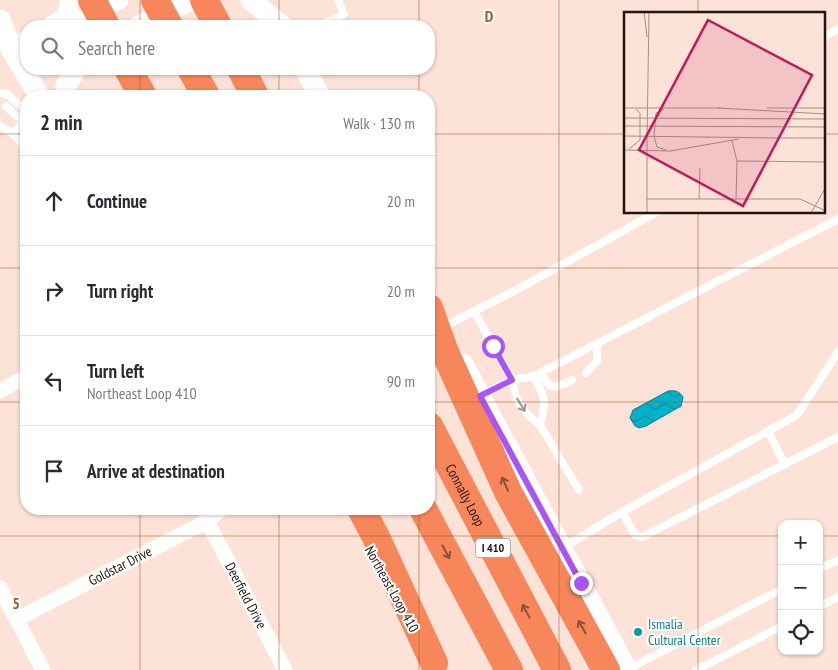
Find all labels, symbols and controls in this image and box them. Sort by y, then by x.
text: D [485,6,494,26]
inset map [624,12,826,214]
search box [20,20,435,75]
icon: search [38,34,66,62]
text: Search here [78,36,155,60]
text: 2 min [40,109,82,136]
text: Walk · 130 m [343,113,415,133]
icon: ahead [40,187,68,215]
text: Continue [87,189,147,213]
text: 20 m [387,191,415,211]
icon: right [40,277,68,305]
text: Turn right [87,279,153,303]
text: 20 m [387,281,415,301]
route start [482,335,505,358]
text: Turn left [87,359,144,383]
icon: left [40,367,68,395]
text: 90 m [387,371,415,391]
text: Northeast Loop 410 [87,383,197,403]
one-way arrow [516,398,526,412]
icon: arrive [40,457,68,485]
text: Arrive at destination [87,459,225,483]
street label: Connally Loop [442,461,489,529]
one-way arrow [500,477,510,492]
map controls [778,520,823,655]
button: + [778,520,823,565]
road number: I 410 [476,538,510,558]
street label: Goldstar Drive [85,542,155,590]
street label: Northeast Loop 410 [361,543,423,635]
one-way arrow [442,544,451,559]
street label: Deerfield Drive [221,559,271,632]
button: − [778,565,823,610]
route end [570,572,593,595]
text: 5 [12,593,20,613]
one-way arrow [521,604,531,619]
button: locate [778,610,823,655]
place label: Ismalia Cultural Center [648,615,721,649]
one-way arrow [577,620,587,635]
marker: Ismalia Cultural Center [632,626,644,638]

